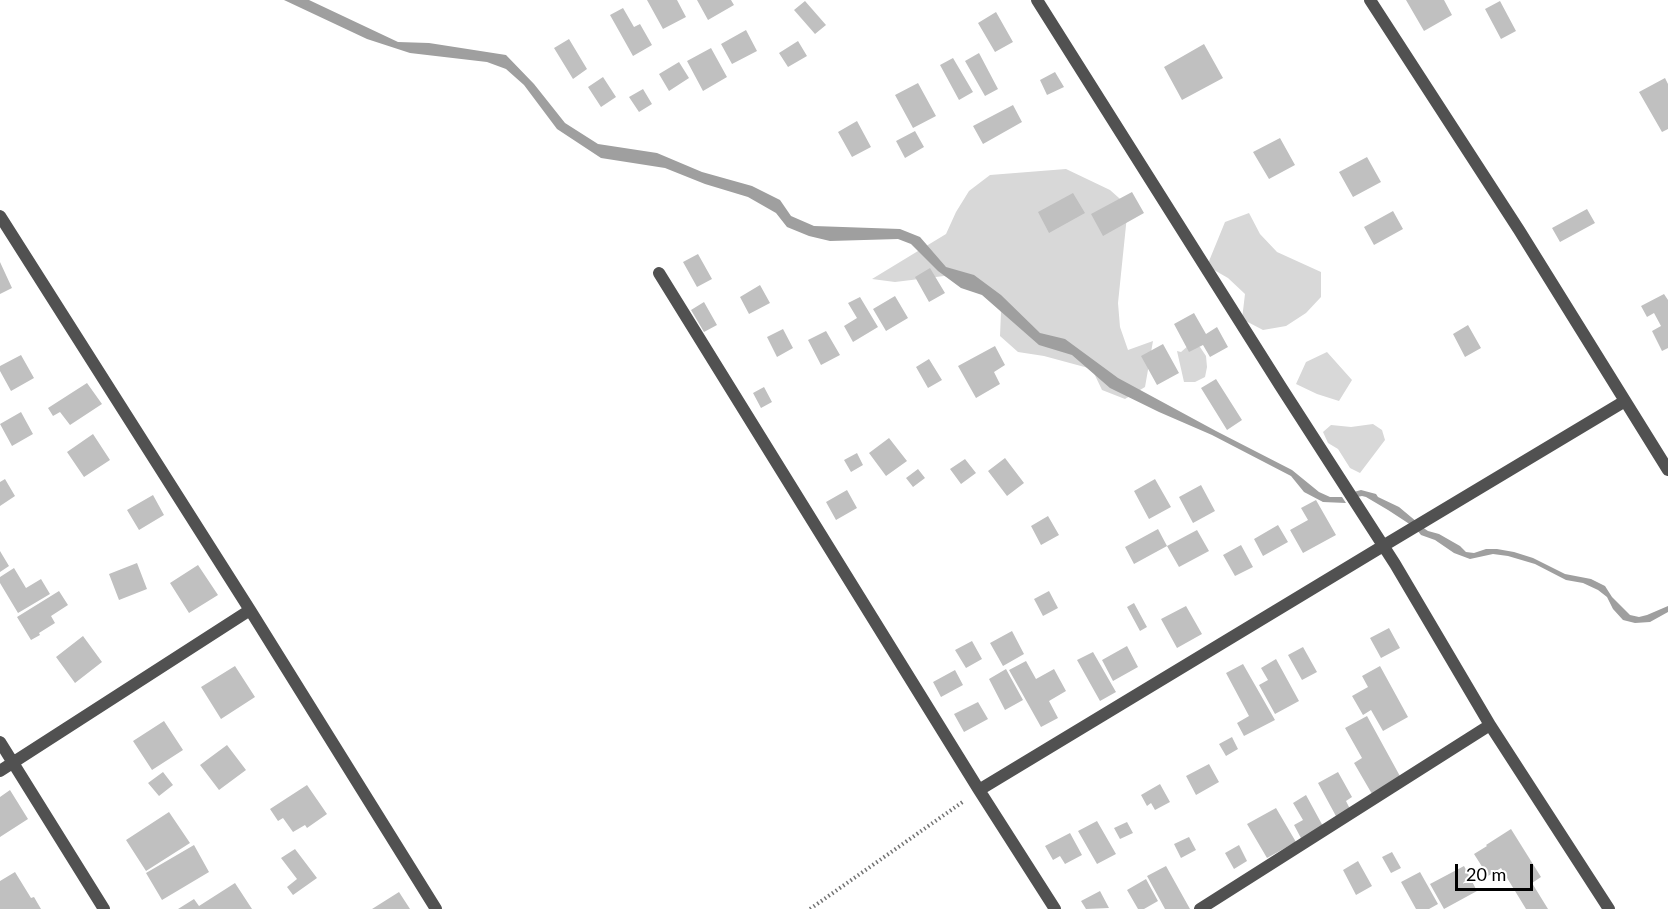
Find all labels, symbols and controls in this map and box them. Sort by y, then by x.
scale bar [1458,852,1536,890]
text: 20 m [1466,863,1506,885]

